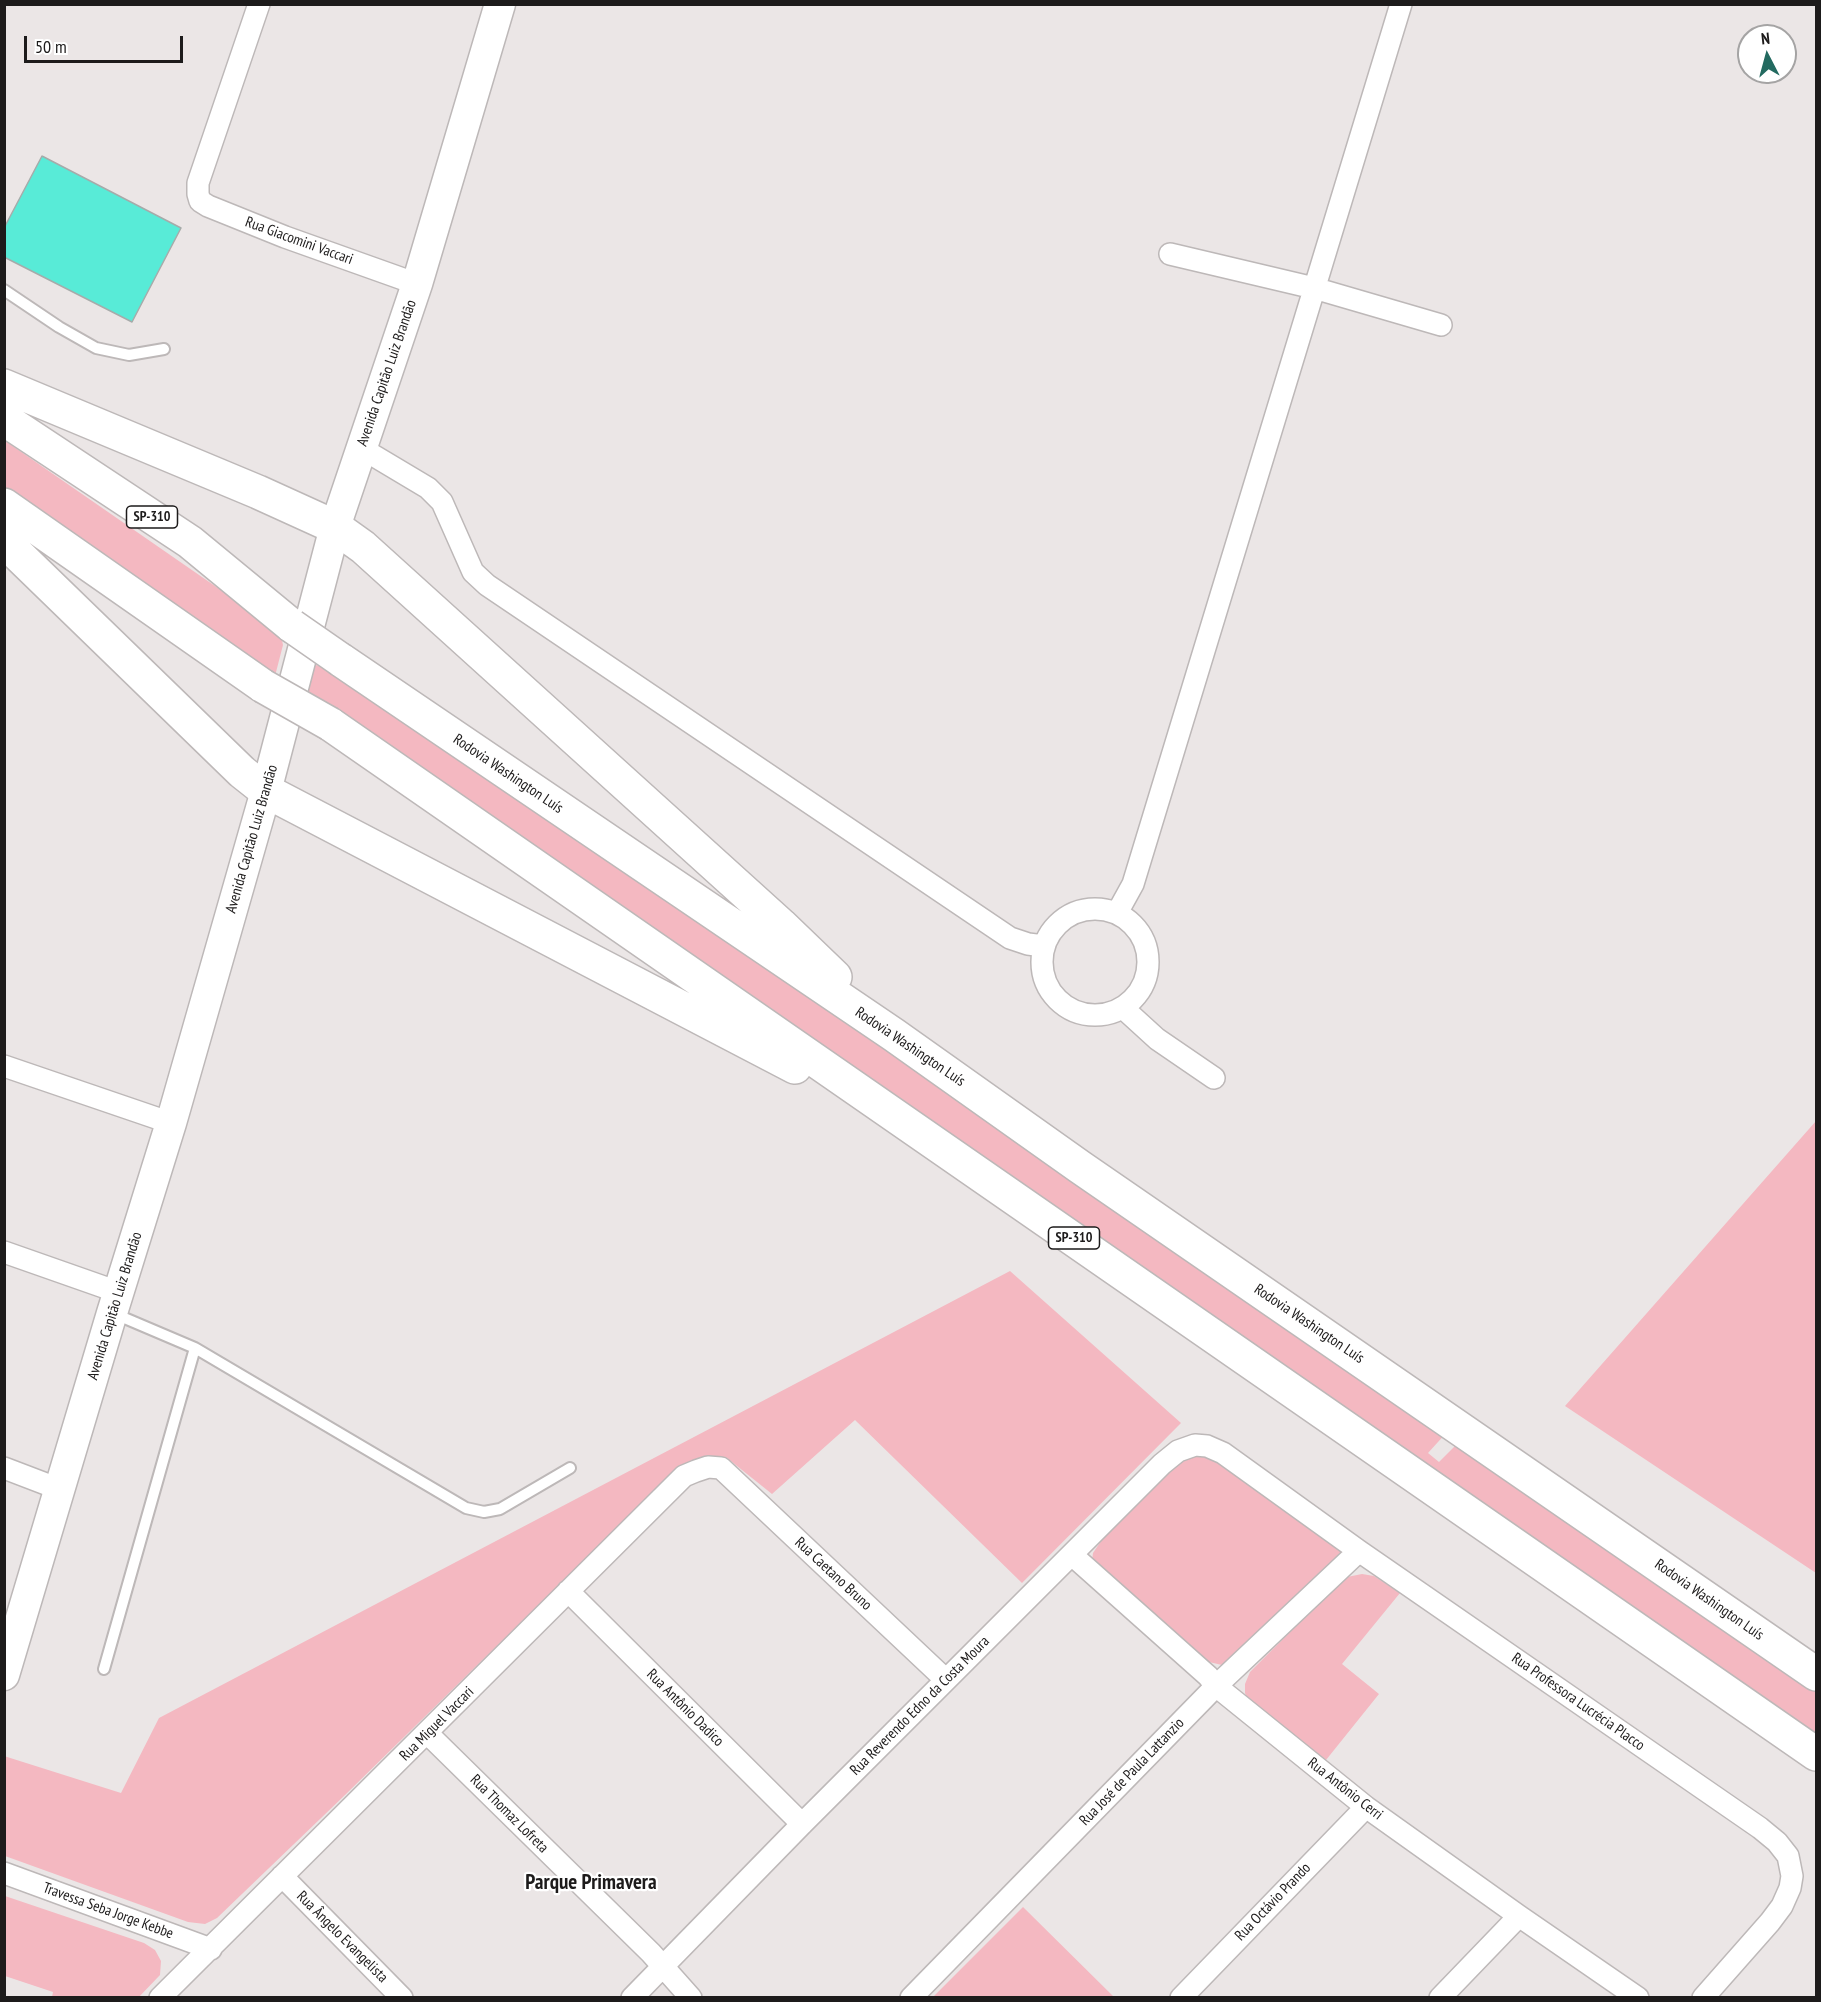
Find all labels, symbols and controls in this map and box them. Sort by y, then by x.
scale bar [27,24,186,62]
north arrow [1737,24,1797,84]
text: N [1760,28,1771,48]
text: 50 m [35,35,67,58]
street label: Rua Giacomini Vaccari [243,213,355,269]
street label: Avenida Capitão Luiz Brandão [354,298,420,448]
road number: SP-310 [126,506,178,528]
street label: Rodovia Washington Luís [450,731,566,817]
street label: Avenida Capitão Luiz Brandão [222,763,282,915]
street label: Rodovia Washington Luís [852,1004,968,1090]
road number: SP-310 [1048,1227,1100,1249]
street label: Avenida Capitão Luiz Brandão [84,1230,146,1382]
street label: Rodovia Washington Luís [1251,1281,1367,1367]
street label: Rua Caetano Bruno [791,1534,875,1614]
street label: Rodovia Washington Luís [1651,1556,1767,1644]
street label: Rua Reverendo Edno da Costa Moura [847,1633,993,1779]
street label: Rua Professora Lucrécia Placco [1508,1649,1648,1755]
street label: Rua Antônio Dadico [643,1666,727,1750]
street label: Rua Miguel Vaccari [396,1683,478,1765]
street label: Rua José de Paula Lattanzio [1076,1714,1188,1830]
street label: Rua Antônio Cerri [1304,1754,1386,1824]
street label: Rua Thomaz Lofreta [466,1771,552,1857]
street label: Rua Octávio Prando [1231,1859,1315,1945]
district label: Parque Primavera [525,1870,657,1896]
street label: Travessa Seba Jorge Kebbe [40,1879,176,1943]
street label: Rua Ângelo Evangelista [293,1888,391,1986]

